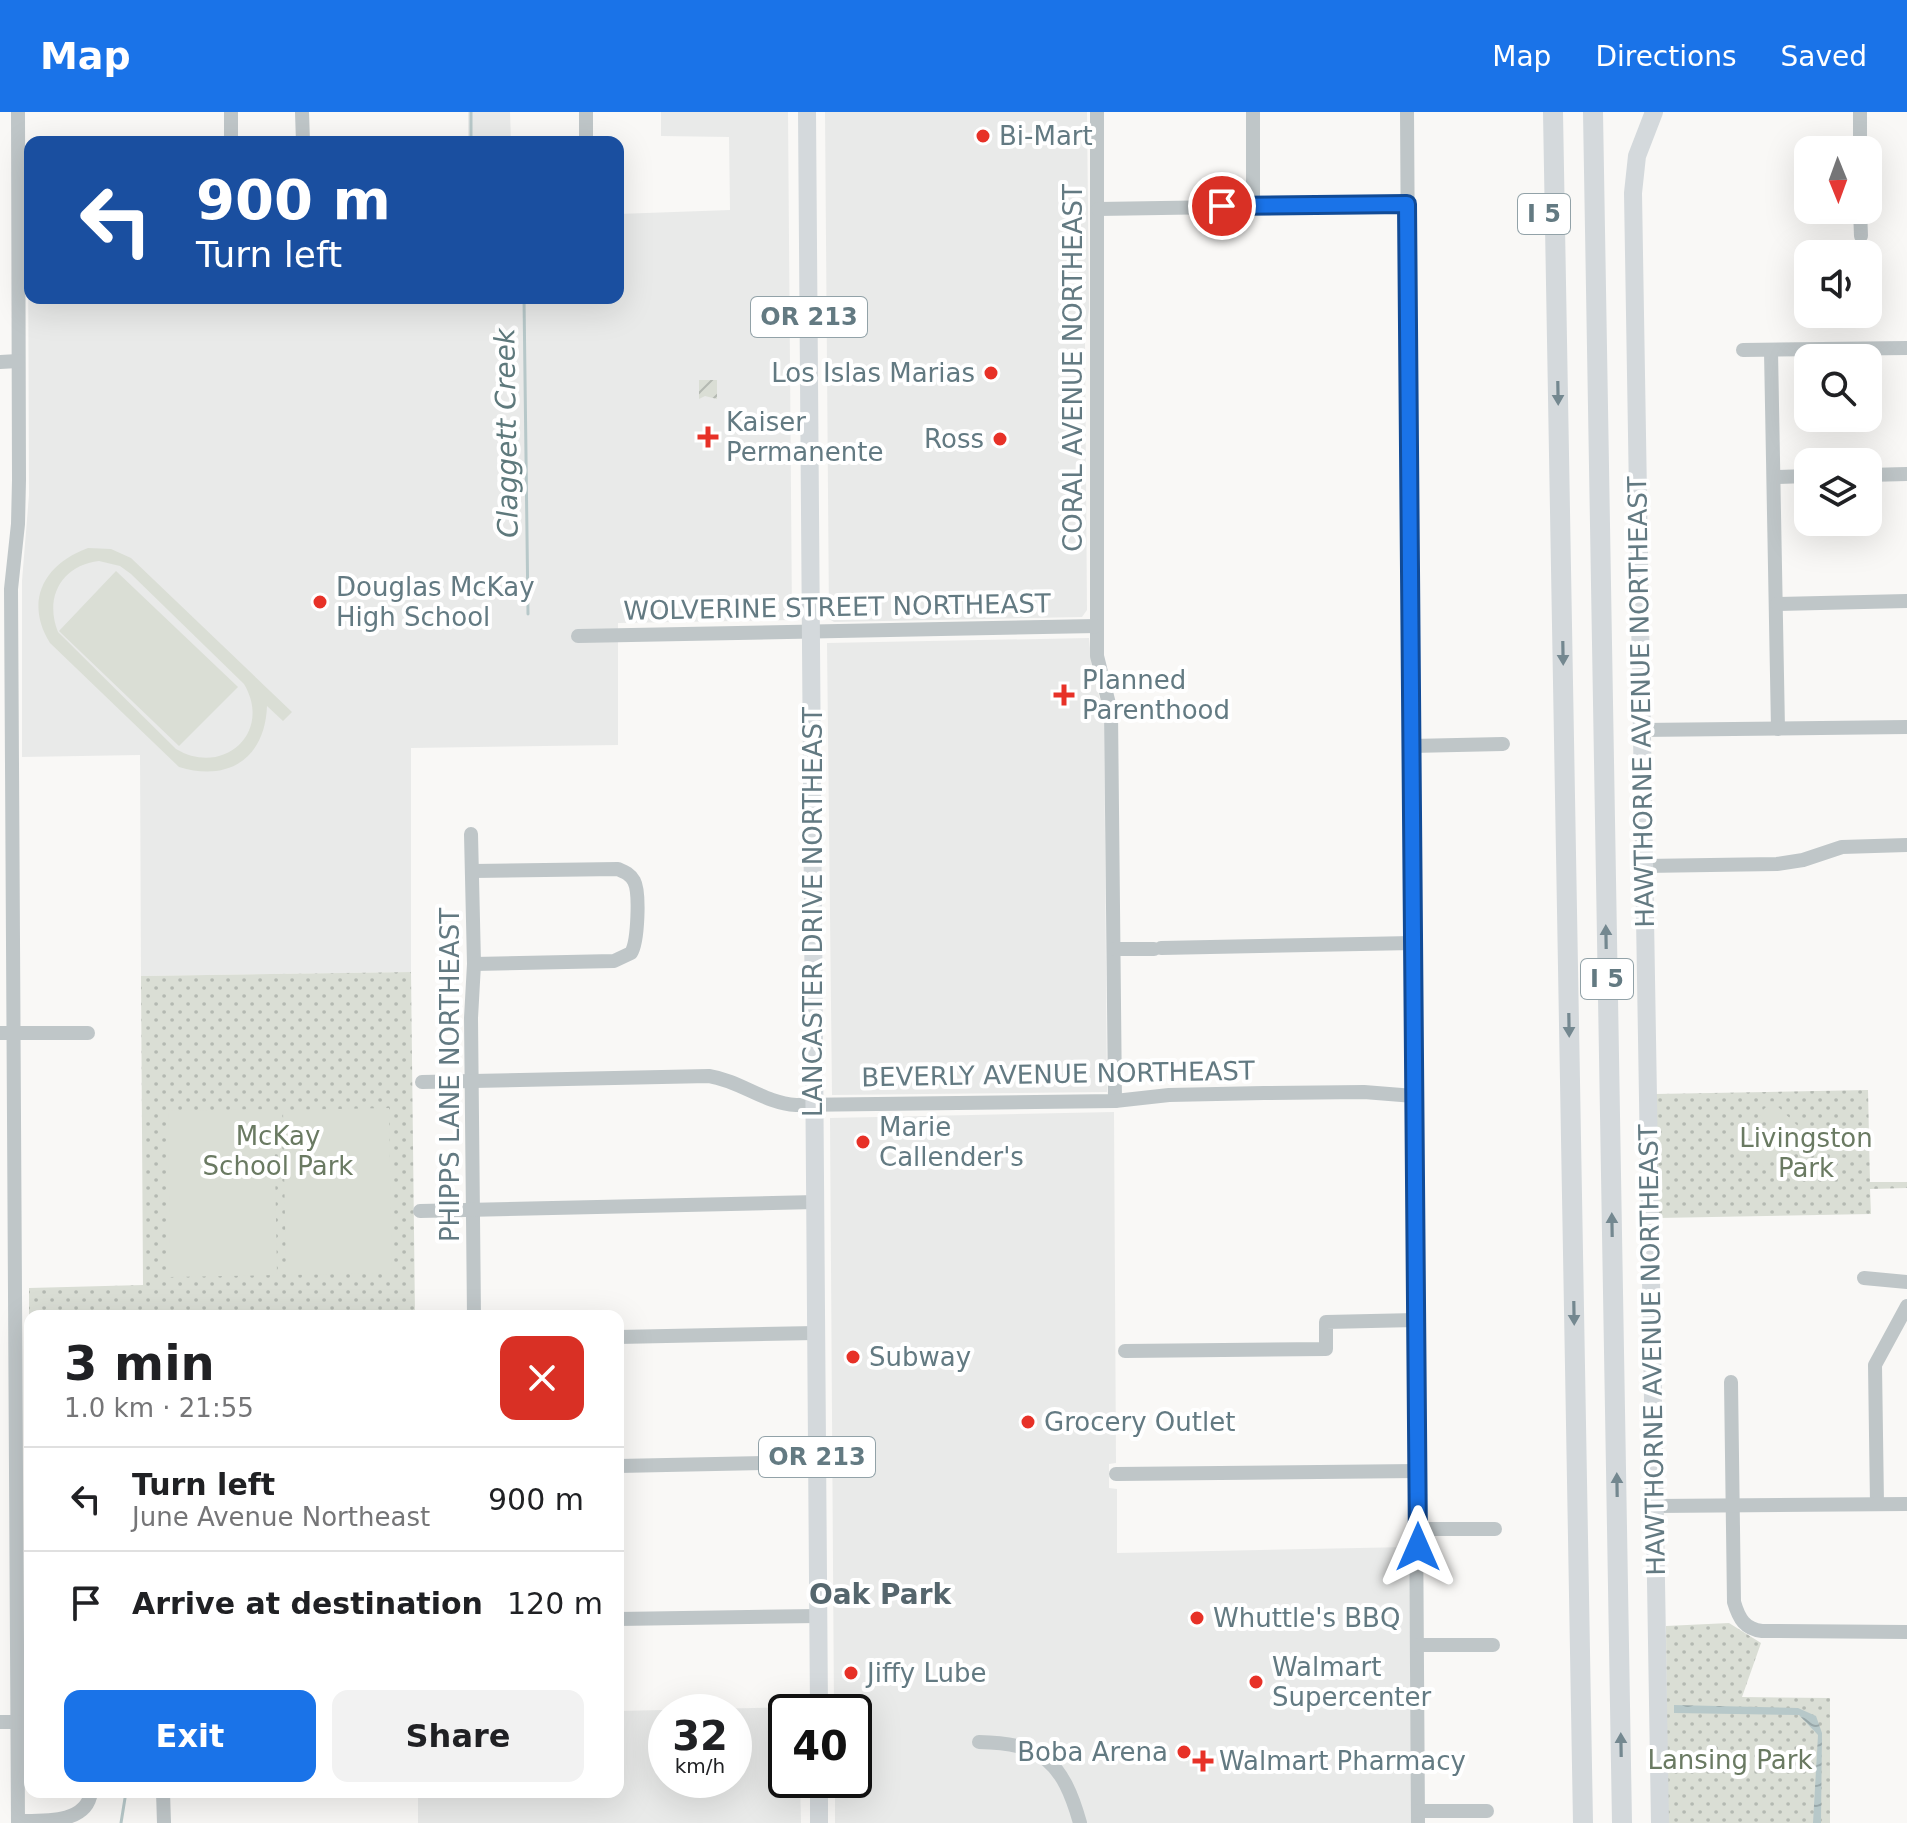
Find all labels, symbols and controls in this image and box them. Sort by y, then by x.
text: Map [40,34,131,78]
text: Map [1492,40,1551,73]
text: Directions [1595,40,1736,73]
text: Saved [1780,40,1867,73]
place label: Bi-Mart [999,121,1093,151]
marker: Bi-Mart [974,127,992,145]
north arrow [1794,136,1882,224]
map controls [1794,136,1882,536]
text: 900 m [196,167,391,232]
icon: left [64,168,168,272]
pin [1188,172,1256,240]
street label: CORAL AVENUE NORTHEAST [1058,184,1088,552]
icon: arrive [1200,184,1244,228]
road number: I 5 [1518,194,1570,234]
text: Turn left [196,234,342,275]
button: sound [1794,240,1882,328]
road number: OR 213 [751,297,867,337]
water label: Claggett Creek [488,326,525,538]
button: search [1794,344,1882,432]
place label: Los Islas Marias [771,358,975,388]
marker: Los Islas Marias [982,364,1000,382]
one-way arrow [1552,381,1564,406]
place label: Kaiser Permanente [726,407,883,467]
place label: Ross [924,424,984,454]
marker: Kaiser Permanente [697,426,719,448]
marker: Ross [991,430,1009,448]
button: layers [1794,448,1882,536]
street label: HAWTHORNE AVENUE NORTHEAST [1622,476,1660,928]
place label: Douglas McKay High School [336,572,535,632]
street label: WOLVERINE STREET NORTHEAST [623,588,1051,626]
marker: Douglas McKay High School [311,593,329,611]
one-way arrow [1556,641,1569,666]
place label: Planned Parenthood [1082,665,1230,725]
marker: Planned Parenthood [1053,684,1075,706]
street label: LANCASTER DRIVE NORTHEAST [798,707,828,1117]
street label: PHIPPS LANE NORTHEAST [435,908,465,1242]
one-way arrow [1600,924,1613,949]
road number: I 5 [1581,959,1633,999]
one-way arrow [1563,1013,1575,1038]
street label: BEVERLY AVENUE NORTHEAST [861,1056,1255,1092]
place label: Marie Callender's [879,1112,1024,1172]
park label: McKay School Park [203,1121,353,1181]
park label: Livingston Park [1739,1123,1873,1183]
street label: HAWTHORNE AVENUE NORTHEAST [1633,1124,1671,1576]
marker: Marie Callender's [854,1133,872,1151]
one-way arrow [1606,1212,1618,1237]
one-way arrow [1568,1301,1580,1326]
text: 3 min [64,1335,215,1391]
button: close [500,1336,584,1420]
place label: Subway [869,1342,971,1372]
marker: Subway [844,1348,862,1366]
text: 1.0 km · 21:55 [64,1393,254,1423]
place label: Grocery Outlet [1044,1407,1235,1437]
marker: Grocery Outlet [1019,1413,1037,1431]
road number: OR 213 [759,1437,875,1477]
text: Turn left [132,1467,275,1502]
one-way arrow [1610,1472,1623,1497]
icon: left [64,1477,108,1521]
text: 900 m [488,1482,584,1517]
text: June Avenue Northeast [132,1502,430,1532]
position arrow [1376,1505,1460,1589]
district label: Oak Park [809,1578,952,1611]
icon: arrive [64,1581,108,1625]
text: Arrive at destination [132,1586,483,1621]
text: 120 m [507,1586,603,1621]
place label: Whuttle's BBQ [1213,1603,1400,1633]
marker: Whuttle's BBQ [1188,1609,1206,1627]
place label: Walmart Supercenter [1272,1652,1432,1712]
place label: Jiffy Lube [865,1658,986,1688]
marker: Jiffy Lube [842,1664,860,1682]
marker: Walmart Supercenter [1247,1673,1265,1691]
button: Exit [64,1690,316,1782]
button: Share [332,1690,584,1782]
speed limit sign: 40 [768,1694,872,1798]
text: 32 [672,1713,728,1759]
one-way arrow [1615,1732,1627,1757]
place label: Boba Arena [1017,1737,1168,1767]
marker: Boba Arena [1175,1743,1193,1761]
park label: Lansing Park [1647,1745,1813,1775]
place label: Walmart Pharmacy [1219,1746,1466,1776]
marker: Walmart Pharmacy [1194,1752,1212,1770]
text: km/h [675,1754,725,1778]

